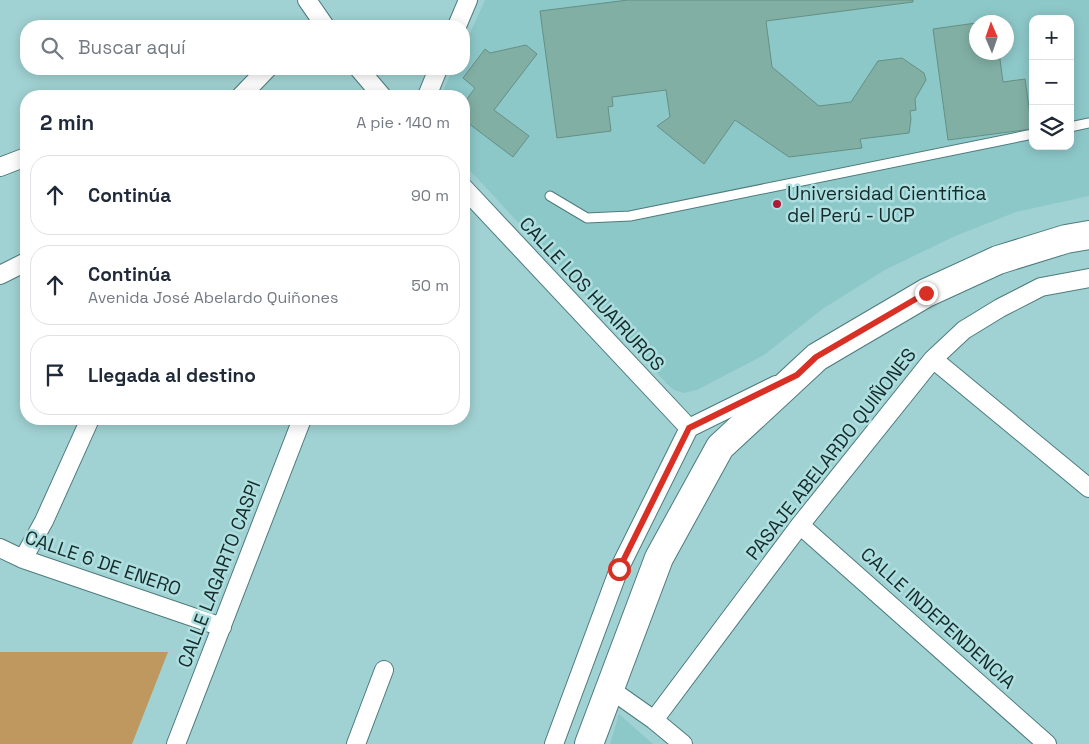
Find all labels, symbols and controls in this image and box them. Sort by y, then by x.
north arrow [969,15,1014,60]
map controls [1029,15,1074,150]
button: + [1029,15,1074,60]
search box [20,20,470,75]
icon: search [38,34,66,62]
text: Buscar aquí [78,35,186,60]
button: − [1029,60,1074,105]
button: layers [1029,105,1074,150]
text: 2 min [40,109,94,136]
text: A pie · 140 m [356,112,450,133]
icon: ahead [41,181,69,209]
place label: Universidad Científica del Perú - UCP [787,181,987,228]
text: Continúa [88,183,171,208]
text: 90 m [411,185,449,206]
marker: Universidad Científica del Perú - UCP [771,198,783,210]
street label: CALLE LOS HUAIRUROS [514,212,670,376]
text: Continúa [88,262,171,287]
icon: ahead [41,271,69,299]
text: 50 m [411,275,449,296]
route end [915,282,938,305]
text: Avenida José Abelardo Quiñones [88,287,339,308]
street label: PASAJE ABELARDO QUIÑONES [740,343,922,565]
icon: arrive [41,361,69,389]
text: Llegada al destino [88,363,256,388]
street label: CALLE LAGARTO CASPI [172,477,266,671]
street label: CALLE 6 DE ENERO [22,525,184,601]
street label: CALLE INDEPENDENCIA [855,542,1021,694]
route start [608,558,631,581]

